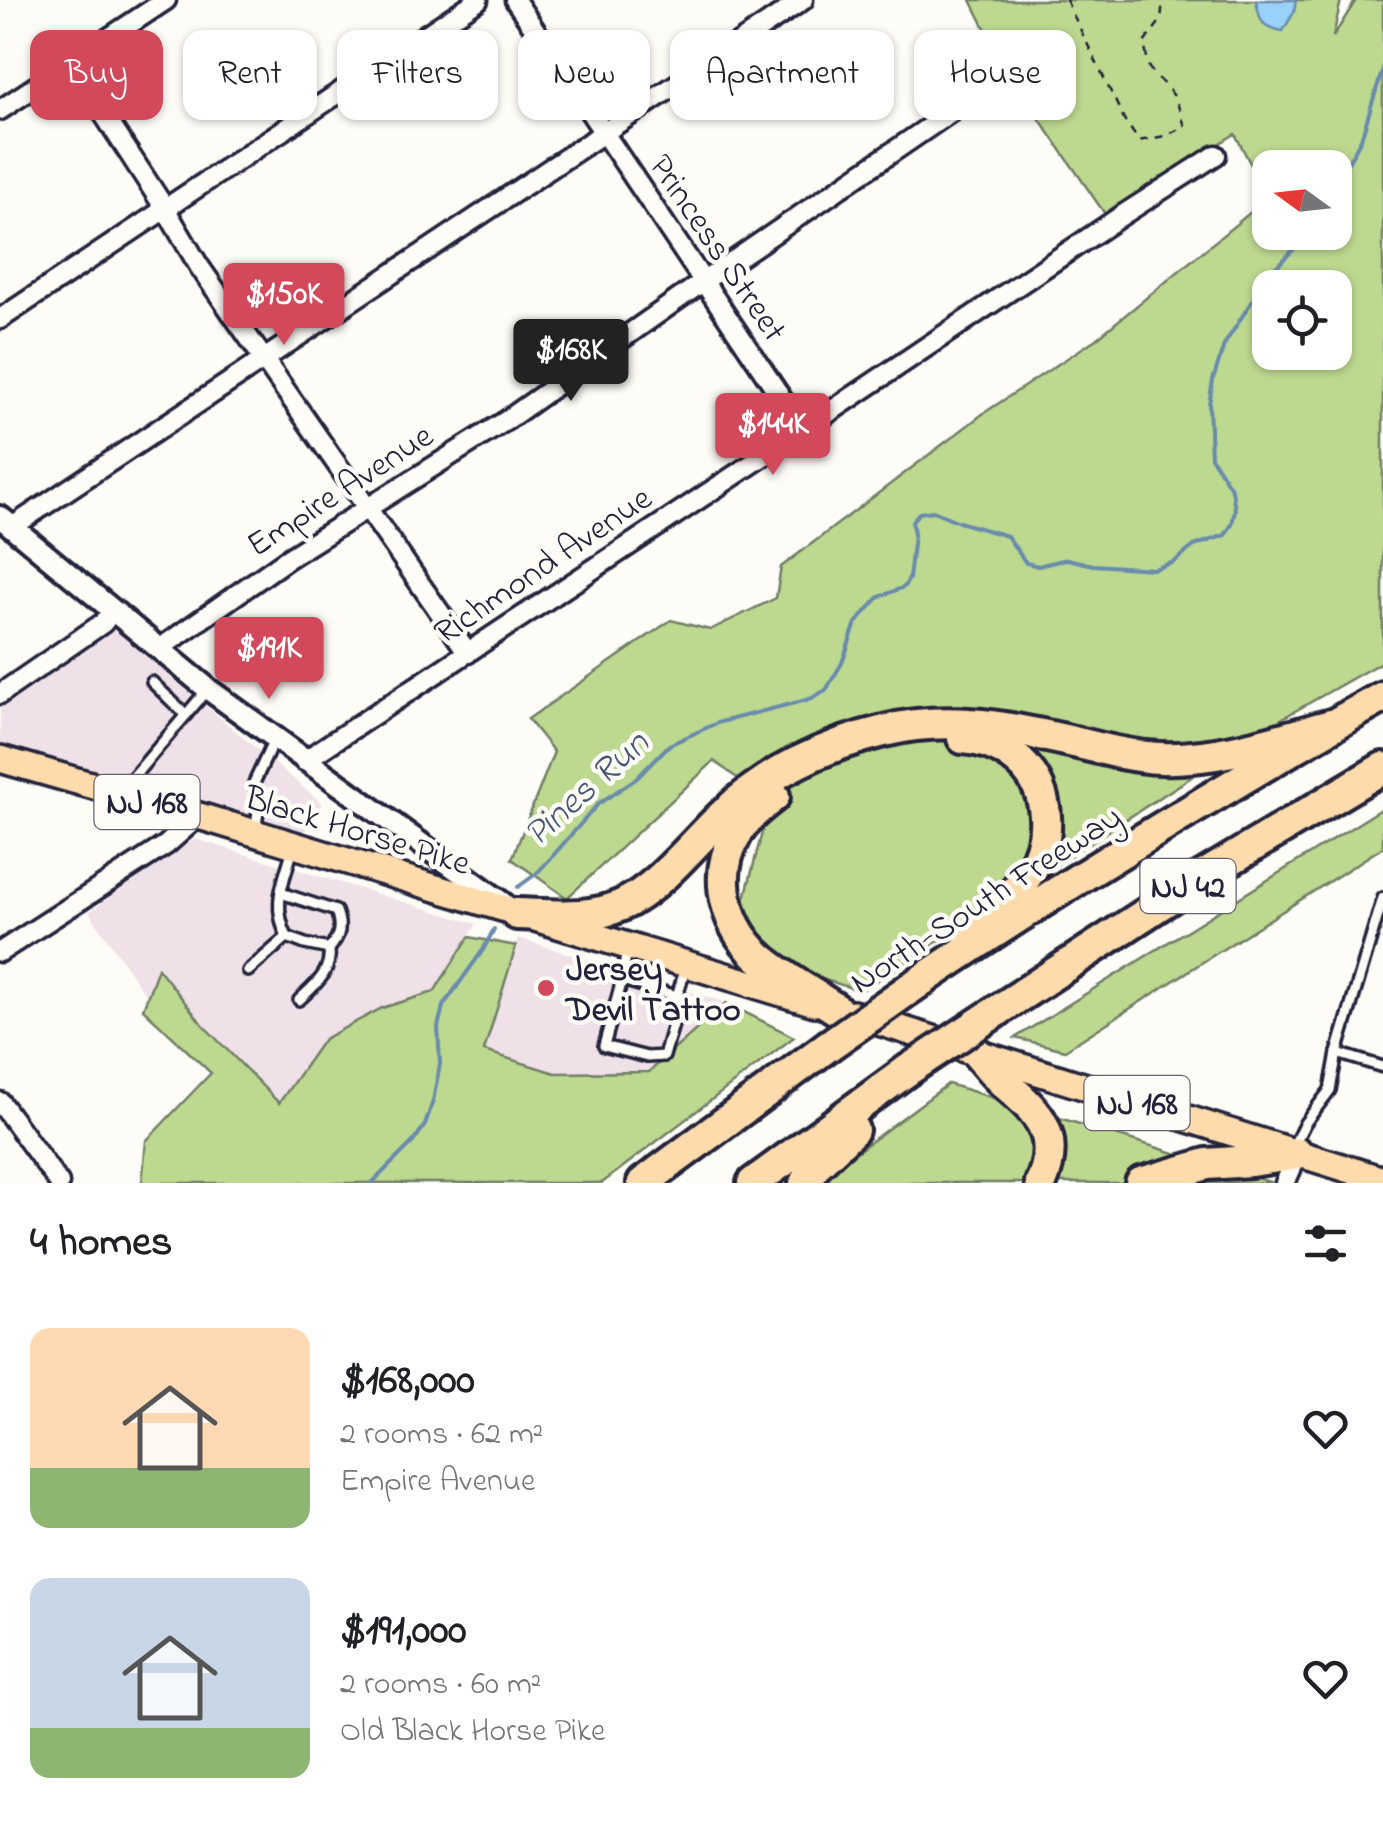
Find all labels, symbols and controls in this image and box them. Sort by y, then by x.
chip: Buy [30,30,163,120]
chip: Rent [183,30,317,120]
chip: Filters [337,30,498,120]
chip: New [518,30,650,120]
chip: Apartment [670,30,894,120]
chip: House [914,30,1076,120]
street label: Princess Street [634,145,798,353]
north arrow [1252,150,1352,250]
map controls [1252,150,1352,370]
pin: $150K [214,263,354,348]
button: locate [1252,270,1352,370]
text: $150K [245,272,323,319]
pin: $168K [501,319,641,404]
text: $168K [535,328,607,375]
pin: $144K [703,393,843,478]
text: $144K [737,402,809,449]
street label: Empire Avenue [237,412,445,571]
street label: Richmond Avenue [425,475,664,659]
pin: $191K [199,617,339,702]
text: $191K [237,626,301,673]
water label: Pines Run [512,717,664,862]
street label: Black Horse Pike [237,774,476,891]
road number: NJ 168 [94,775,200,829]
street label: North-South Freeway [841,794,1133,1008]
road number: NJ 42 [1140,859,1236,913]
place label: Jersey Devil Tattoo [564,946,741,1037]
marker: Jersey Devil Tattoo [535,977,557,999]
road number: NJ 168 [1084,1076,1190,1130]
text: 4 homes [30,1213,172,1274]
icon: filters [1298,1216,1353,1271]
text: $168,000 [340,1351,475,1412]
icon: home [110,1368,230,1488]
icon: heart [1298,1401,1353,1456]
text: 2 rooms · 62 m² [340,1412,543,1459]
text: Empire Avenue [340,1459,535,1506]
text: $191,000 [340,1601,466,1662]
icon: home [110,1618,230,1738]
icon: heart [1298,1651,1353,1706]
text: 2 rooms · 60 m² [340,1662,541,1709]
text: Old Black Horse Pike [340,1709,605,1756]

